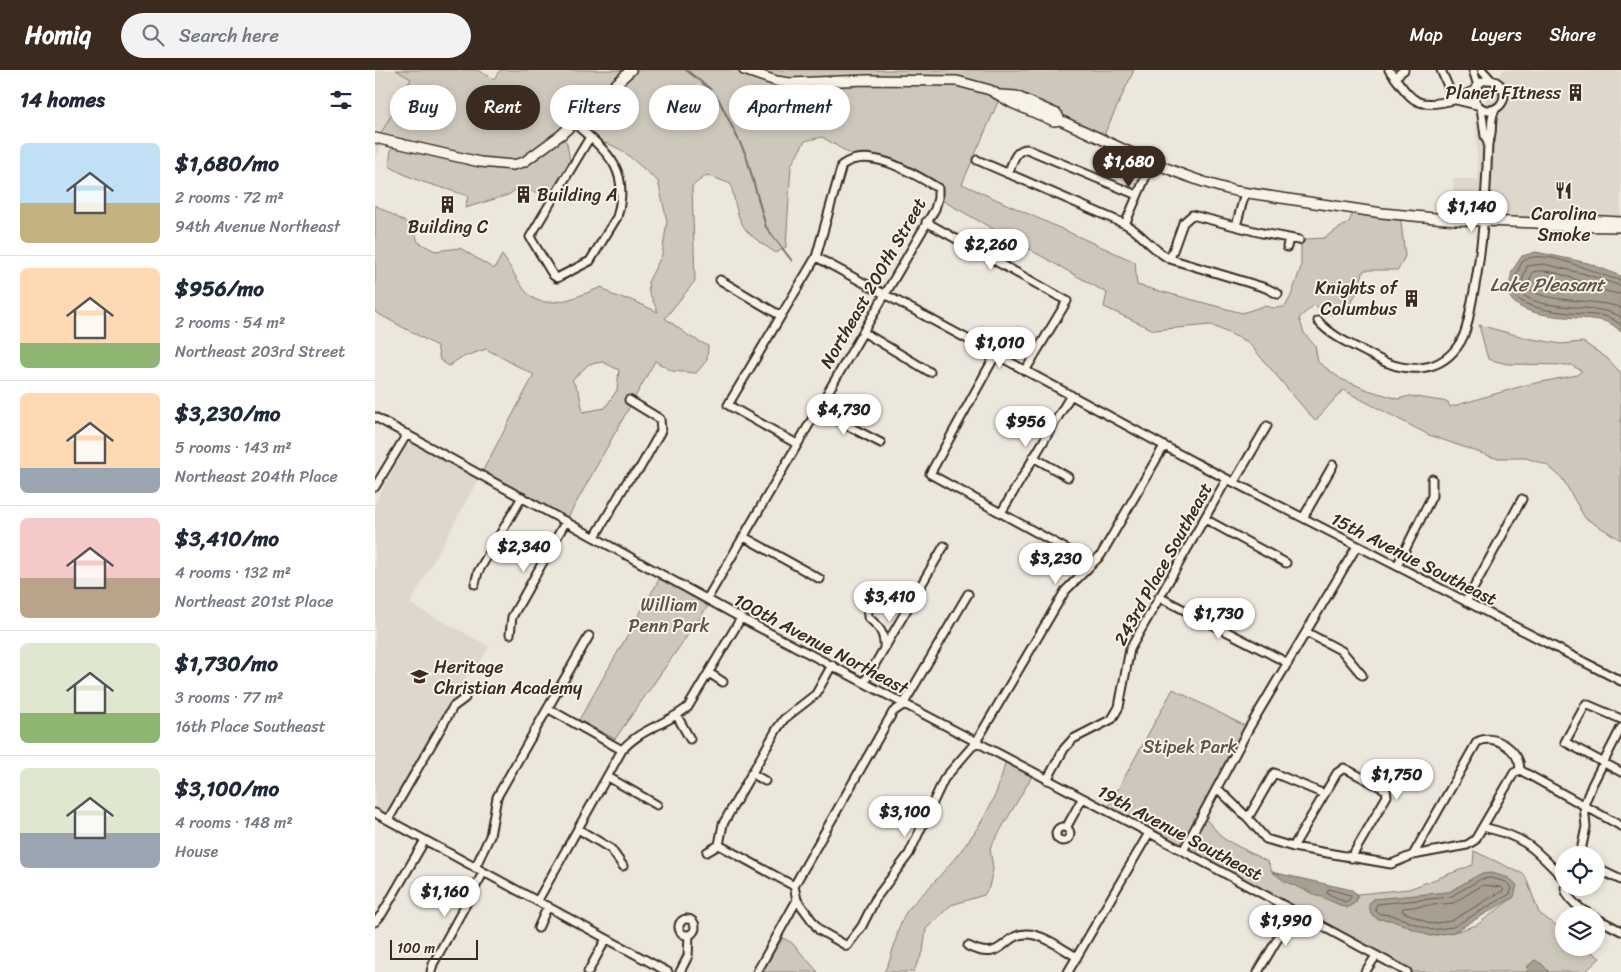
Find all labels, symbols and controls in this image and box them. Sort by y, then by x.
search box [121,13,471,58]
text: Homiq [25,14,91,56]
text: Search here [179,19,279,52]
text: Map [1410,19,1443,51]
text: Layers [1471,19,1522,51]
text: Share [1550,19,1596,51]
icon: search [139,21,167,49]
place label: Planet FItness [1446,77,1562,109]
text: 14 homes [20,81,105,119]
building icon: Planet FItness [1565,83,1585,103]
chip: Buy [390,85,456,130]
chip: Rent [466,85,540,130]
chip: Filters [550,85,639,130]
chip: New [649,85,719,130]
chip: Apartment [729,85,850,130]
icon: filters [327,86,355,114]
text: $1,680/mo [175,145,279,183]
pin: $1,680 [1088,146,1170,188]
text: $1,680 [1104,147,1154,176]
icon: home [60,163,120,223]
place label: Building A [537,179,618,211]
restaurant icon: Carolina Smoke [1554,181,1574,201]
text: 2 rooms · 72 m² [175,183,284,212]
building icon: Building A [513,185,533,205]
pin: $1,140 [1431,190,1513,233]
street label: Northeast 200th Street [811,191,935,375]
text: $1,140 [1448,192,1496,221]
building icon: Building C [438,194,458,214]
place label: Carolina Smoke [1531,198,1597,251]
place label: Building C [408,211,489,243]
text: 94th Avenue Northeast [175,212,340,241]
pin: $2,260 [950,228,1032,271]
text: $2,260 [965,230,1017,259]
water label: Lake Pleasant [1490,268,1607,301]
text: $956/mo [175,270,264,308]
place label: Knights of Columbus [1315,272,1399,325]
icon: home [60,288,120,348]
building icon: Knights of Columbus [1401,288,1421,308]
text: 2 rooms · 54 m² [175,308,285,337]
pin: $1,010 [959,326,1041,369]
text: $1,010 [975,328,1025,357]
text: Northeast 203rd Street [175,337,345,366]
pin: $4,730 [803,394,885,436]
text: $3,230/mo [175,395,280,433]
text: $4,730 [817,395,871,424]
pin: $956 [996,406,1056,448]
text: $956 [1006,407,1046,436]
icon: home [60,413,120,473]
text: 5 rooms · 143 m² [175,433,292,462]
text: Northeast 204th Place [175,462,338,491]
street label: 243rd Place Southeast [1105,476,1221,652]
street label: 15th Avenue Southeast [1325,503,1503,615]
text: $3,410/mo [175,520,279,558]
pin: $2,340 [483,530,565,573]
text: $2,340 [497,532,551,561]
icon: home [60,538,120,598]
pin: $3,230 [1015,542,1097,585]
text: $3,230 [1030,544,1082,573]
text: 4 rooms · 132 m² [175,558,291,587]
pin: $3,410 [849,580,931,623]
text: $3,410 [865,582,915,611]
street label: 100th Avenue Northeast [728,584,915,704]
text: Northeast 201st Place [175,587,333,616]
park label: William Penn Park [629,589,710,642]
pin: $1,730 [1178,598,1260,640]
text: $1,730 [1194,599,1244,628]
text: $1,730/mo [175,645,278,683]
place label: Heritage Christian Academy [434,651,583,704]
icon: home [60,663,120,723]
school or university icon: Heritage Christian Academy [410,667,430,687]
text: 3 rooms · 77 m² [175,683,283,712]
text: 16th Place Southeast [175,712,326,741]
park label: Stipek Park [1143,731,1237,763]
pin: $1,750 [1356,758,1438,801]
text: $1,750 [1372,760,1422,789]
text: $3,100/mo [175,770,279,808]
street label: 19th Avenue Southeast [1092,776,1269,890]
icon: home [60,788,120,848]
pin: $3,100 [864,796,946,838]
text: $3,100 [880,797,930,826]
text: 4 rooms · 148 m² [175,808,293,837]
text: House [175,837,218,866]
map controls [1555,846,1605,956]
button: locate [1555,846,1605,896]
pin: $1,160 [404,876,486,918]
text: $1,160 [421,877,469,906]
pin: $1,990 [1245,904,1327,947]
text: $1,990 [1260,906,1312,935]
button: layers [1555,906,1605,956]
text: 100 m [397,936,435,961]
scale bar [390,937,477,960]

